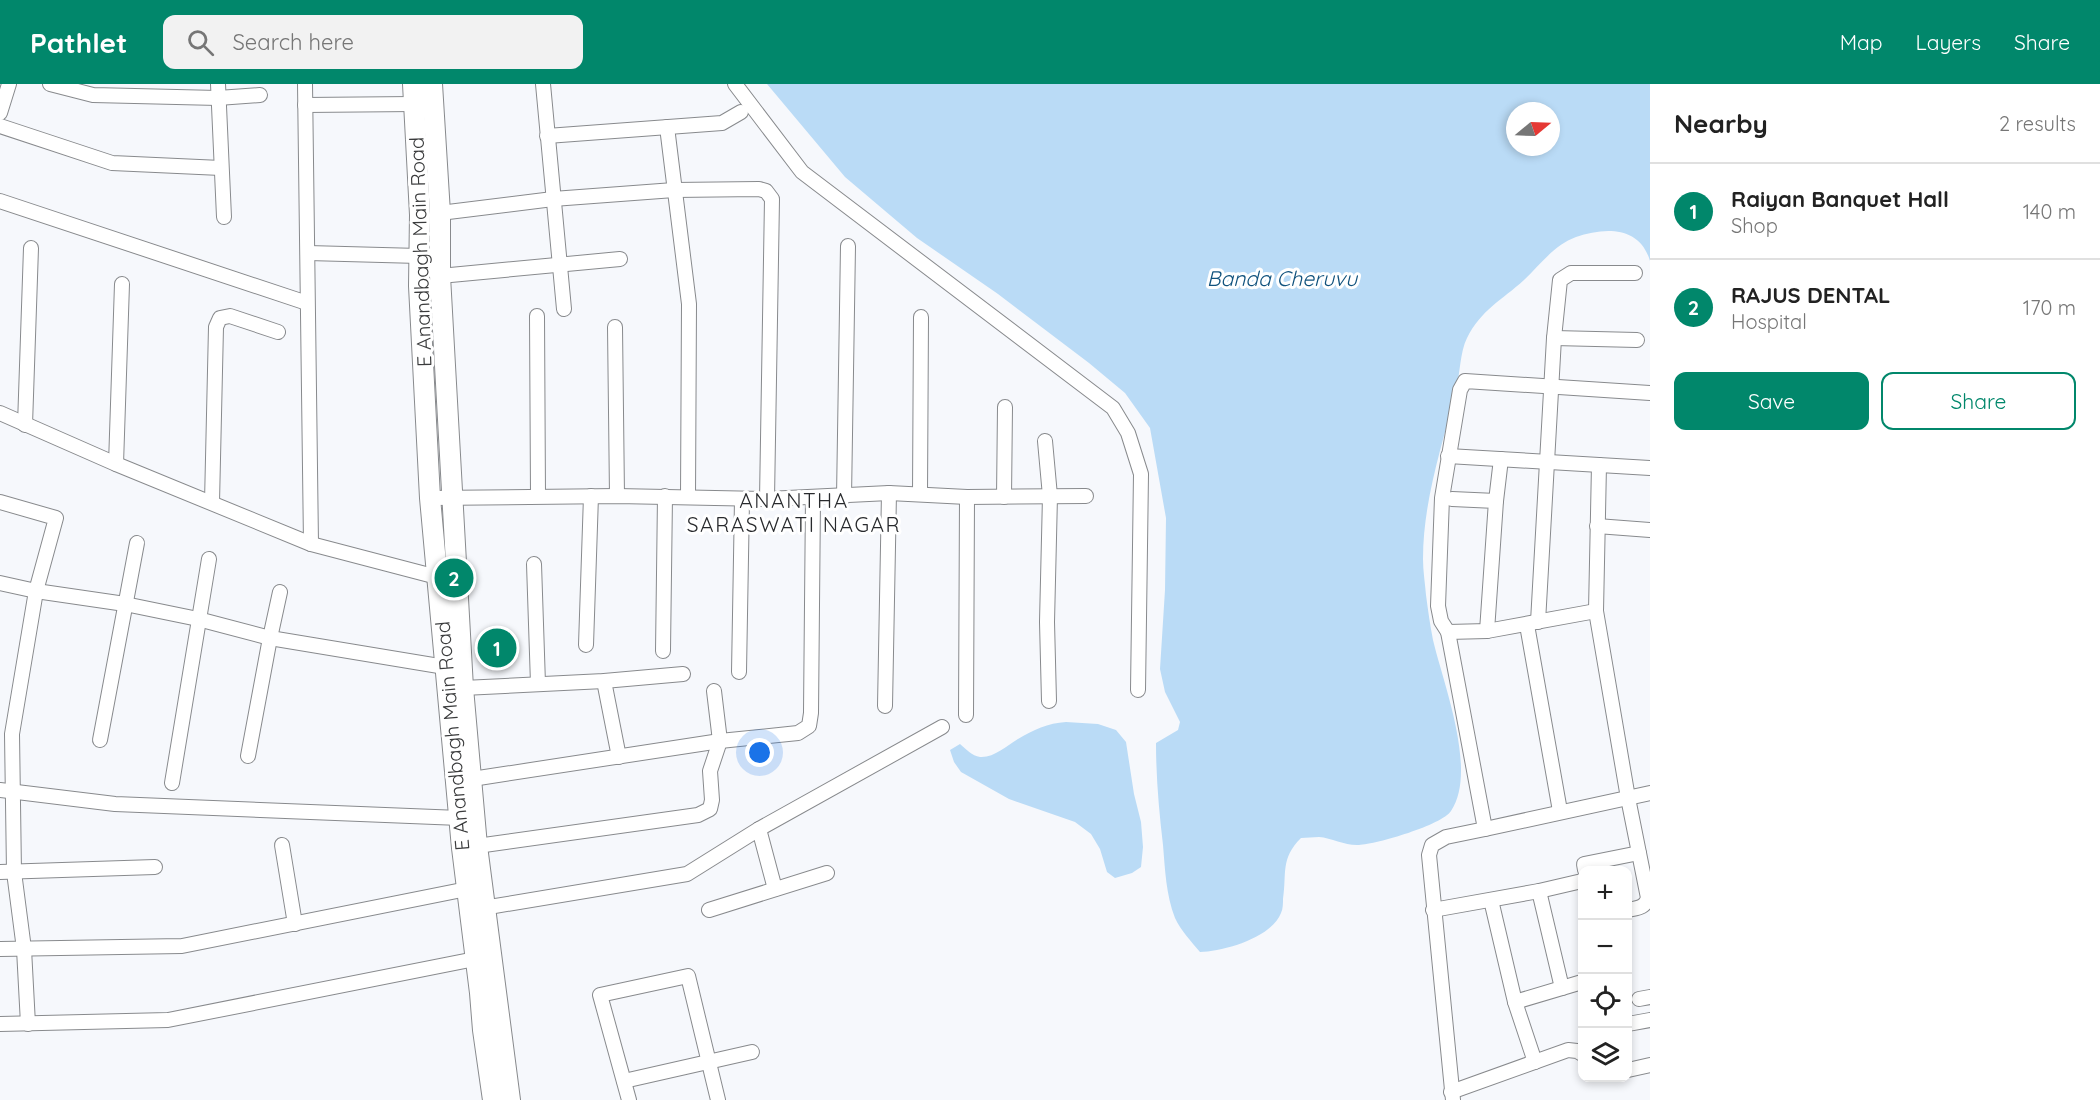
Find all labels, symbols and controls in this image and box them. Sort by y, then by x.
search box [163,15,583,69]
text: Pathlet [30,25,127,60]
icon: search [184,26,217,59]
text: Search here [232,28,354,56]
text: Map [1840,29,1883,55]
text: Layers [1916,29,1981,55]
text: Share [2014,29,2070,55]
north arrow [1506,102,1560,156]
text: Nearby [1674,107,1768,140]
text: 2 results [1999,111,2076,136]
street label: E Anandbagh Main Road [403,137,437,367]
text: Raiyan Banquet Hall [1731,185,1949,213]
text: 1 [1690,199,1697,224]
text: 140 m [2023,199,2076,224]
text: Shop [1731,213,1778,238]
water label: Banda Cheruvu [1207,265,1358,291]
text: RAJUS DENTAL [1731,281,1890,309]
text: 2 [1688,295,1699,320]
text: 170 m [2023,295,2076,320]
text: Hospital [1731,309,1807,334]
button: Save [1674,372,1869,430]
button: Share [1881,372,2076,430]
district label: ANANTHA SARASWATI NAGAR [687,487,901,537]
pin: 2 [434,556,474,600]
street label: E Anandbagh Main Road [430,620,474,852]
pin: 1 [478,626,516,670]
your location [745,738,774,767]
map controls [1578,866,1632,1082]
button: + [1578,866,1632,920]
button: − [1578,920,1632,974]
button: locate [1578,974,1632,1028]
button: layers [1578,1028,1632,1082]

